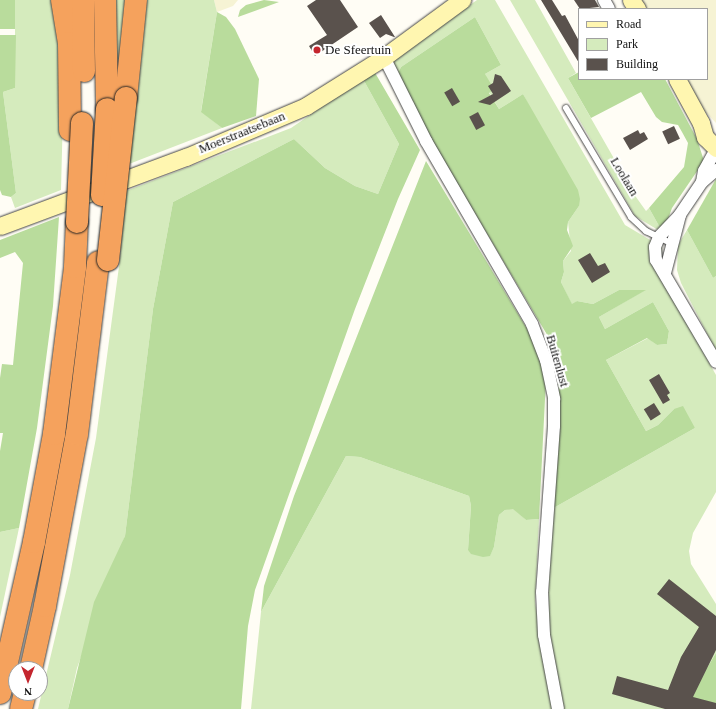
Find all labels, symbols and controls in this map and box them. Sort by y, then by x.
legend [578,8,708,80]
text: Road [616,17,641,31]
text: Park [616,37,638,51]
place label: De Sfeertuin [325,42,391,58]
marker: De Sfeertuin [312,45,322,55]
text: Building [616,57,658,71]
street label: Moerstraatsebaan [197,109,287,157]
street label: Loolaan [606,155,642,199]
street label: Buitenlust [542,333,572,389]
north arrow [8,661,48,701]
text: N [24,686,32,698]

